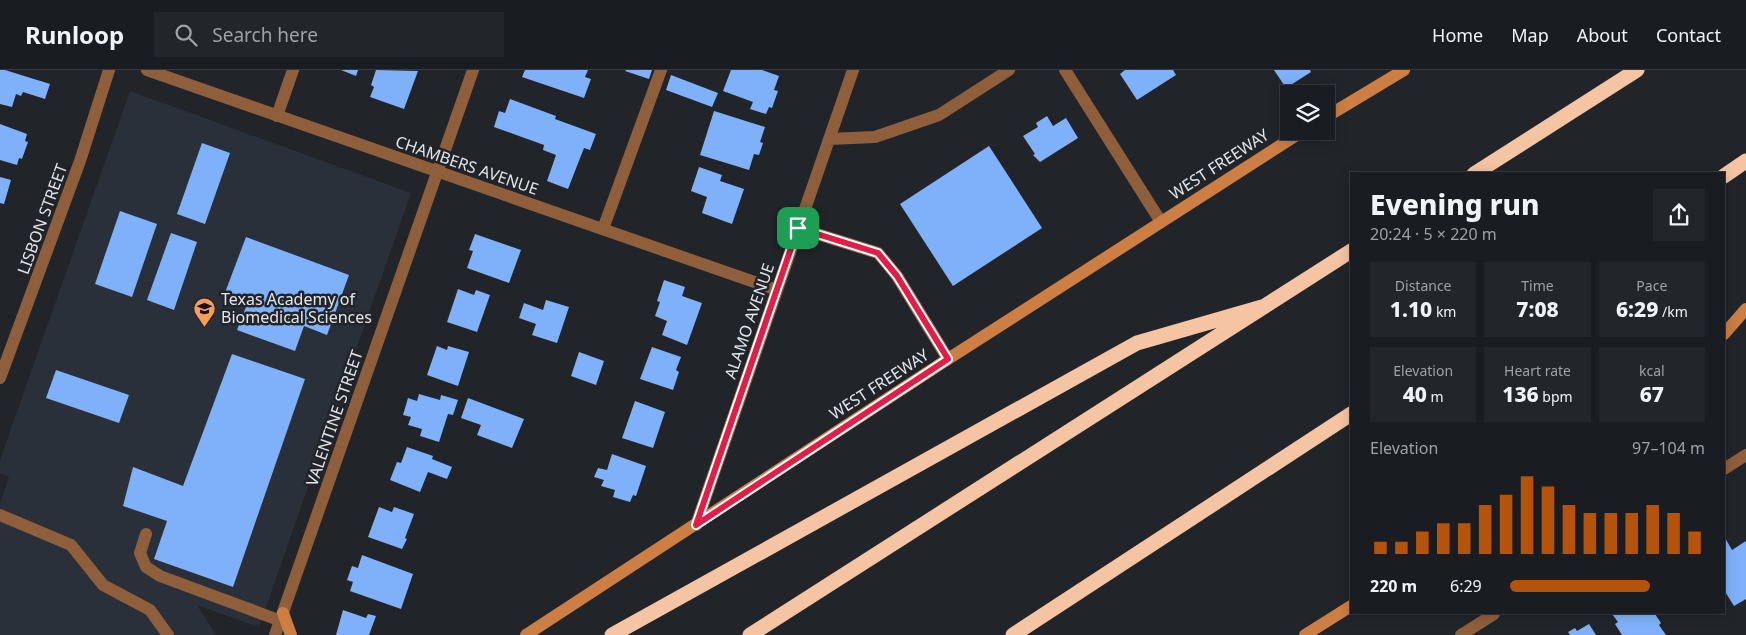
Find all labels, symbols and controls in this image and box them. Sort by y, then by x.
search box [154,12,504,57]
text: Runloop [25,18,124,51]
icon: search [172,21,200,49]
text: Search here [212,22,318,48]
text: Home [1432,23,1483,47]
text: Map [1511,23,1549,47]
text: About [1577,23,1628,47]
text: Contact [1656,23,1721,47]
map controls [1280,85,1335,140]
button: layers [1280,85,1335,140]
street label: WEST FREEWAY [1165,123,1274,204]
street label: CHAMBERS AVENUE [393,130,541,200]
street label: LISBON STREET [12,161,72,277]
text: Evening run [1370,185,1539,223]
button: share [1653,189,1705,241]
pin [777,207,819,249]
icon: arrive [784,214,812,242]
text: 20:24 · 5 × 220 m [1370,223,1497,245]
street label: ALAMO AVENUE [719,260,779,382]
text: Distance [1395,276,1452,295]
text: Time [1521,276,1554,295]
text: Pace [1636,276,1667,295]
place label: Texas Academy of Biomedical Sciences [221,288,372,328]
text: 1.10 [1390,295,1432,323]
text: 7:08 [1516,295,1559,323]
text: 6:29 [1616,295,1658,323]
school or university icon: Texas Academy of Biomedical Sciences [193,296,217,327]
text: km [1432,302,1456,321]
text: /km [1658,302,1688,321]
street label: WEST FREEWAY [825,343,934,424]
street label: VALENTINE STREET [300,347,368,489]
text: Elevation [1393,361,1453,380]
text: Heart rate [1504,361,1571,380]
text: kcal [1639,361,1665,380]
text: 40 [1403,380,1427,408]
text: 136 [1502,380,1539,408]
text: 67 [1640,380,1664,408]
text: m [1427,387,1444,406]
text: bpm [1539,387,1573,406]
text: Elevation [1370,437,1438,459]
text: 97–104 m [1632,437,1705,459]
text: 220 m [1370,575,1417,597]
text: 6:29 [1450,575,1482,597]

